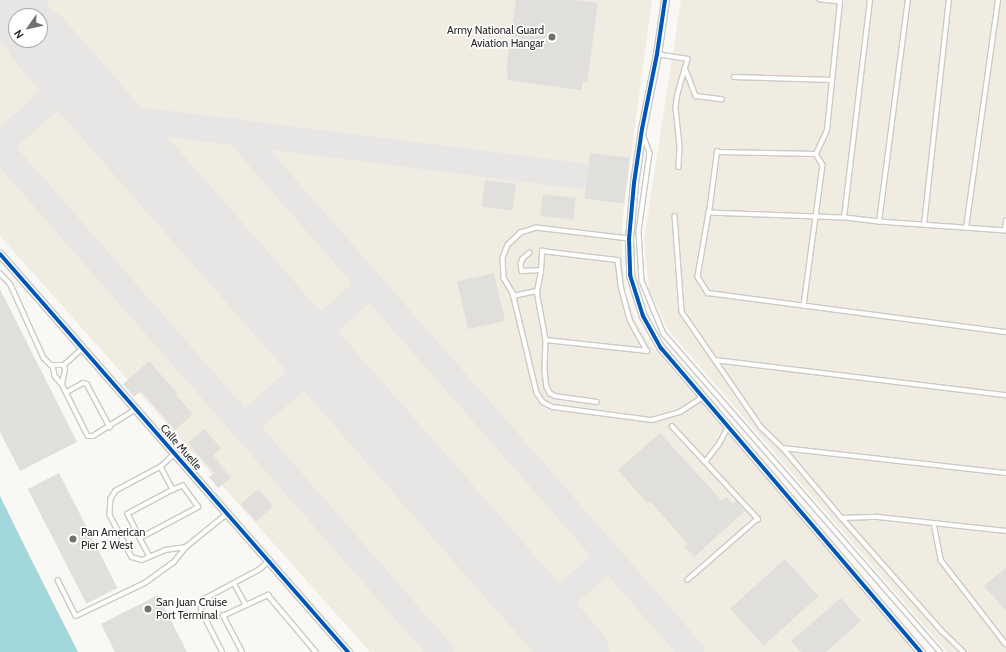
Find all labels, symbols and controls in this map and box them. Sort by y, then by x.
north arrow [8,8,48,48]
place label: Army National Guard Aviation Hangar [447,24,544,50]
text: N [11,27,27,41]
marker: Army National Guard Aviation Hangar [547,32,557,42]
street label: Calle Muelle [158,421,204,473]
place label: Pan American Pier 2 West [81,526,145,552]
marker: Pan American Pier 2 West [68,534,78,544]
place label: San Juan Cruise Port Terminal [156,596,227,622]
marker: San Juan Cruise Port Terminal [143,604,153,614]

